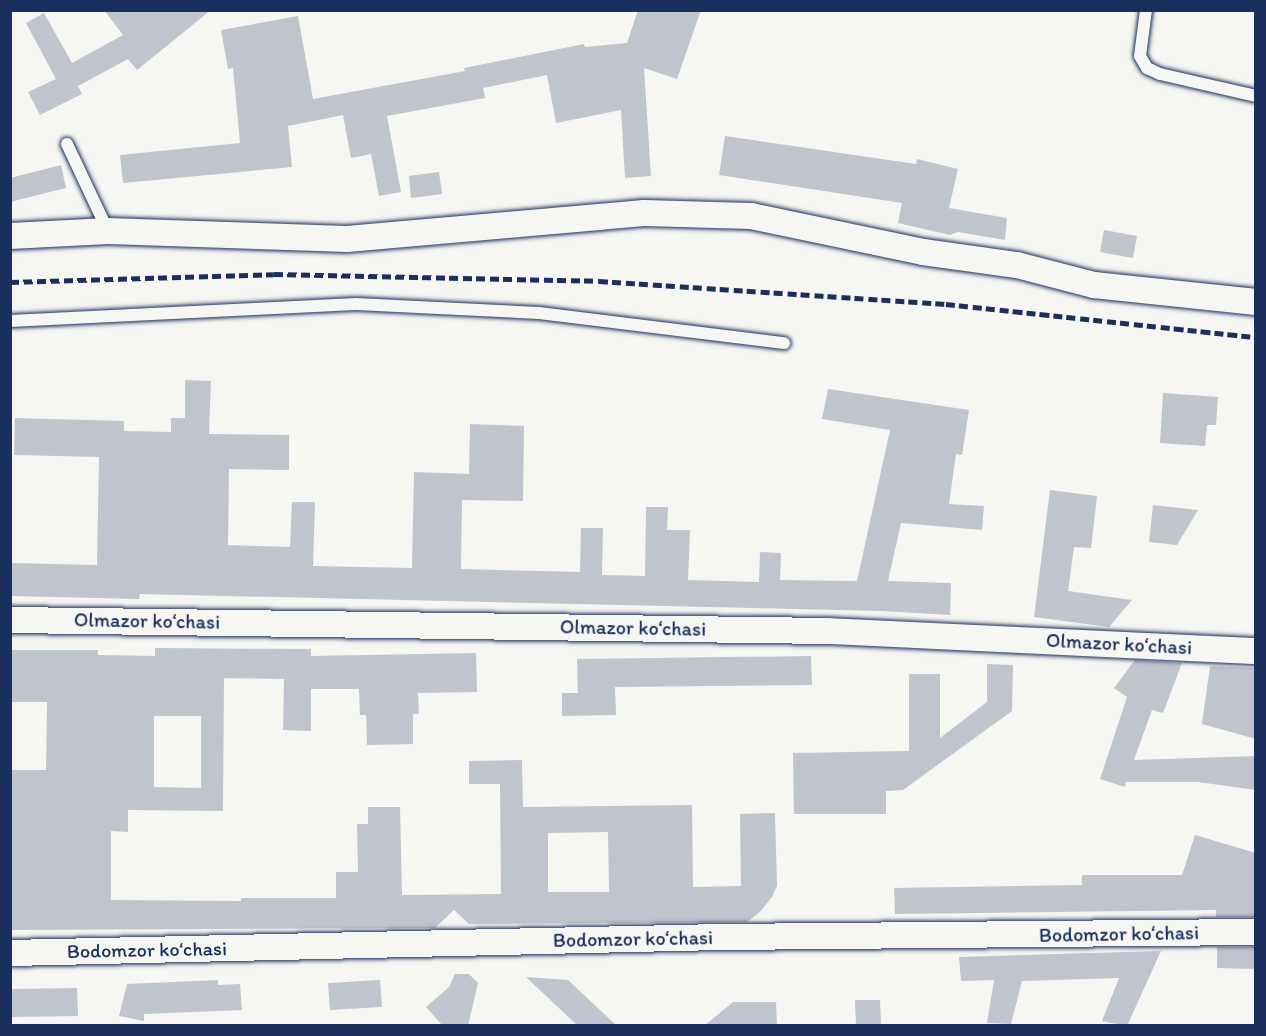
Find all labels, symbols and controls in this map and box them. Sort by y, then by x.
street label: Olmazor koʻchasi [74,608,220,634]
street label: Olmazor koʻchasi [560,615,706,641]
street label: Olmazor koʻchasi [1045,628,1193,660]
street label: Bodomzor koʻchasi [1039,921,1199,947]
street label: Bodomzor koʻchasi [553,926,713,952]
street label: Bodomzor koʻchasi [67,937,227,963]

